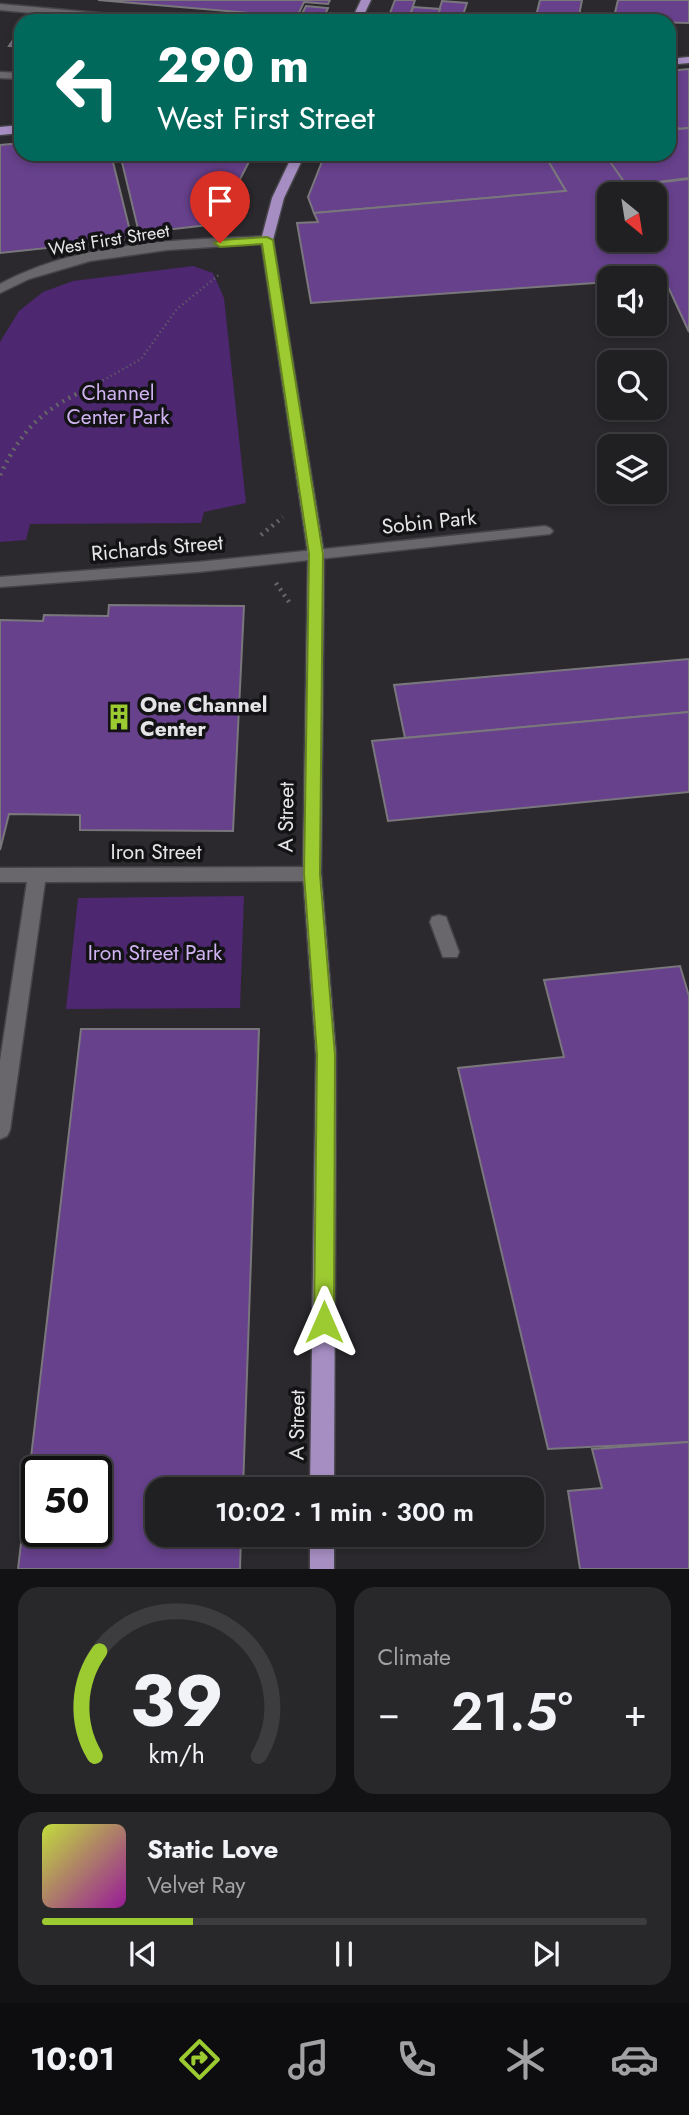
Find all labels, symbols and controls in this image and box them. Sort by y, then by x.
text: 290 m [157,30,309,100]
icon: left [42,42,133,133]
text: West First Street [157,95,375,141]
pin [190,171,250,243]
icon: arrive [201,182,239,220]
north arrow [597,182,667,252]
map controls [597,182,667,504]
street label: West First Street [47,217,172,262]
button: sound [597,266,667,336]
button: search [597,350,667,420]
park label: Channel Center Park [66,378,170,432]
button: layers [597,434,667,504]
street label: Sobin Park [380,502,479,542]
street label: Richards Street [90,527,224,569]
place label: One Channel Center [140,690,268,744]
building icon: One Channel Center [104,702,134,732]
street label: A Street [270,782,302,852]
street label: Iron Street [111,837,201,867]
park label: Iron Street Park [88,938,223,968]
position arrow [287,1285,361,1359]
street label: A Street [281,1390,313,1460]
speed limit sign: 50 [21,1456,112,1547]
text: 10:02 · 1 min · 300 m [215,1493,474,1531]
text: Climate [378,1640,451,1674]
text: 39 [130,1649,224,1754]
text: 21.5° [451,1674,573,1750]
text: − [378,1685,400,1740]
text: + [624,1685,647,1740]
text: km/h [148,1736,205,1772]
text: Static Love [147,1830,279,1868]
text: Velvet Ray [147,1868,245,1902]
icon: previous [124,1935,162,1973]
icon: pause [325,1935,363,1973]
icon: next [527,1935,565,1973]
icon: directions [175,2035,224,2084]
icon: music [284,2035,333,2084]
icon: phone [392,2035,441,2084]
icon: climate [501,2035,550,2084]
icon: car [610,2035,659,2084]
text: 10:01 [30,2036,115,2082]

